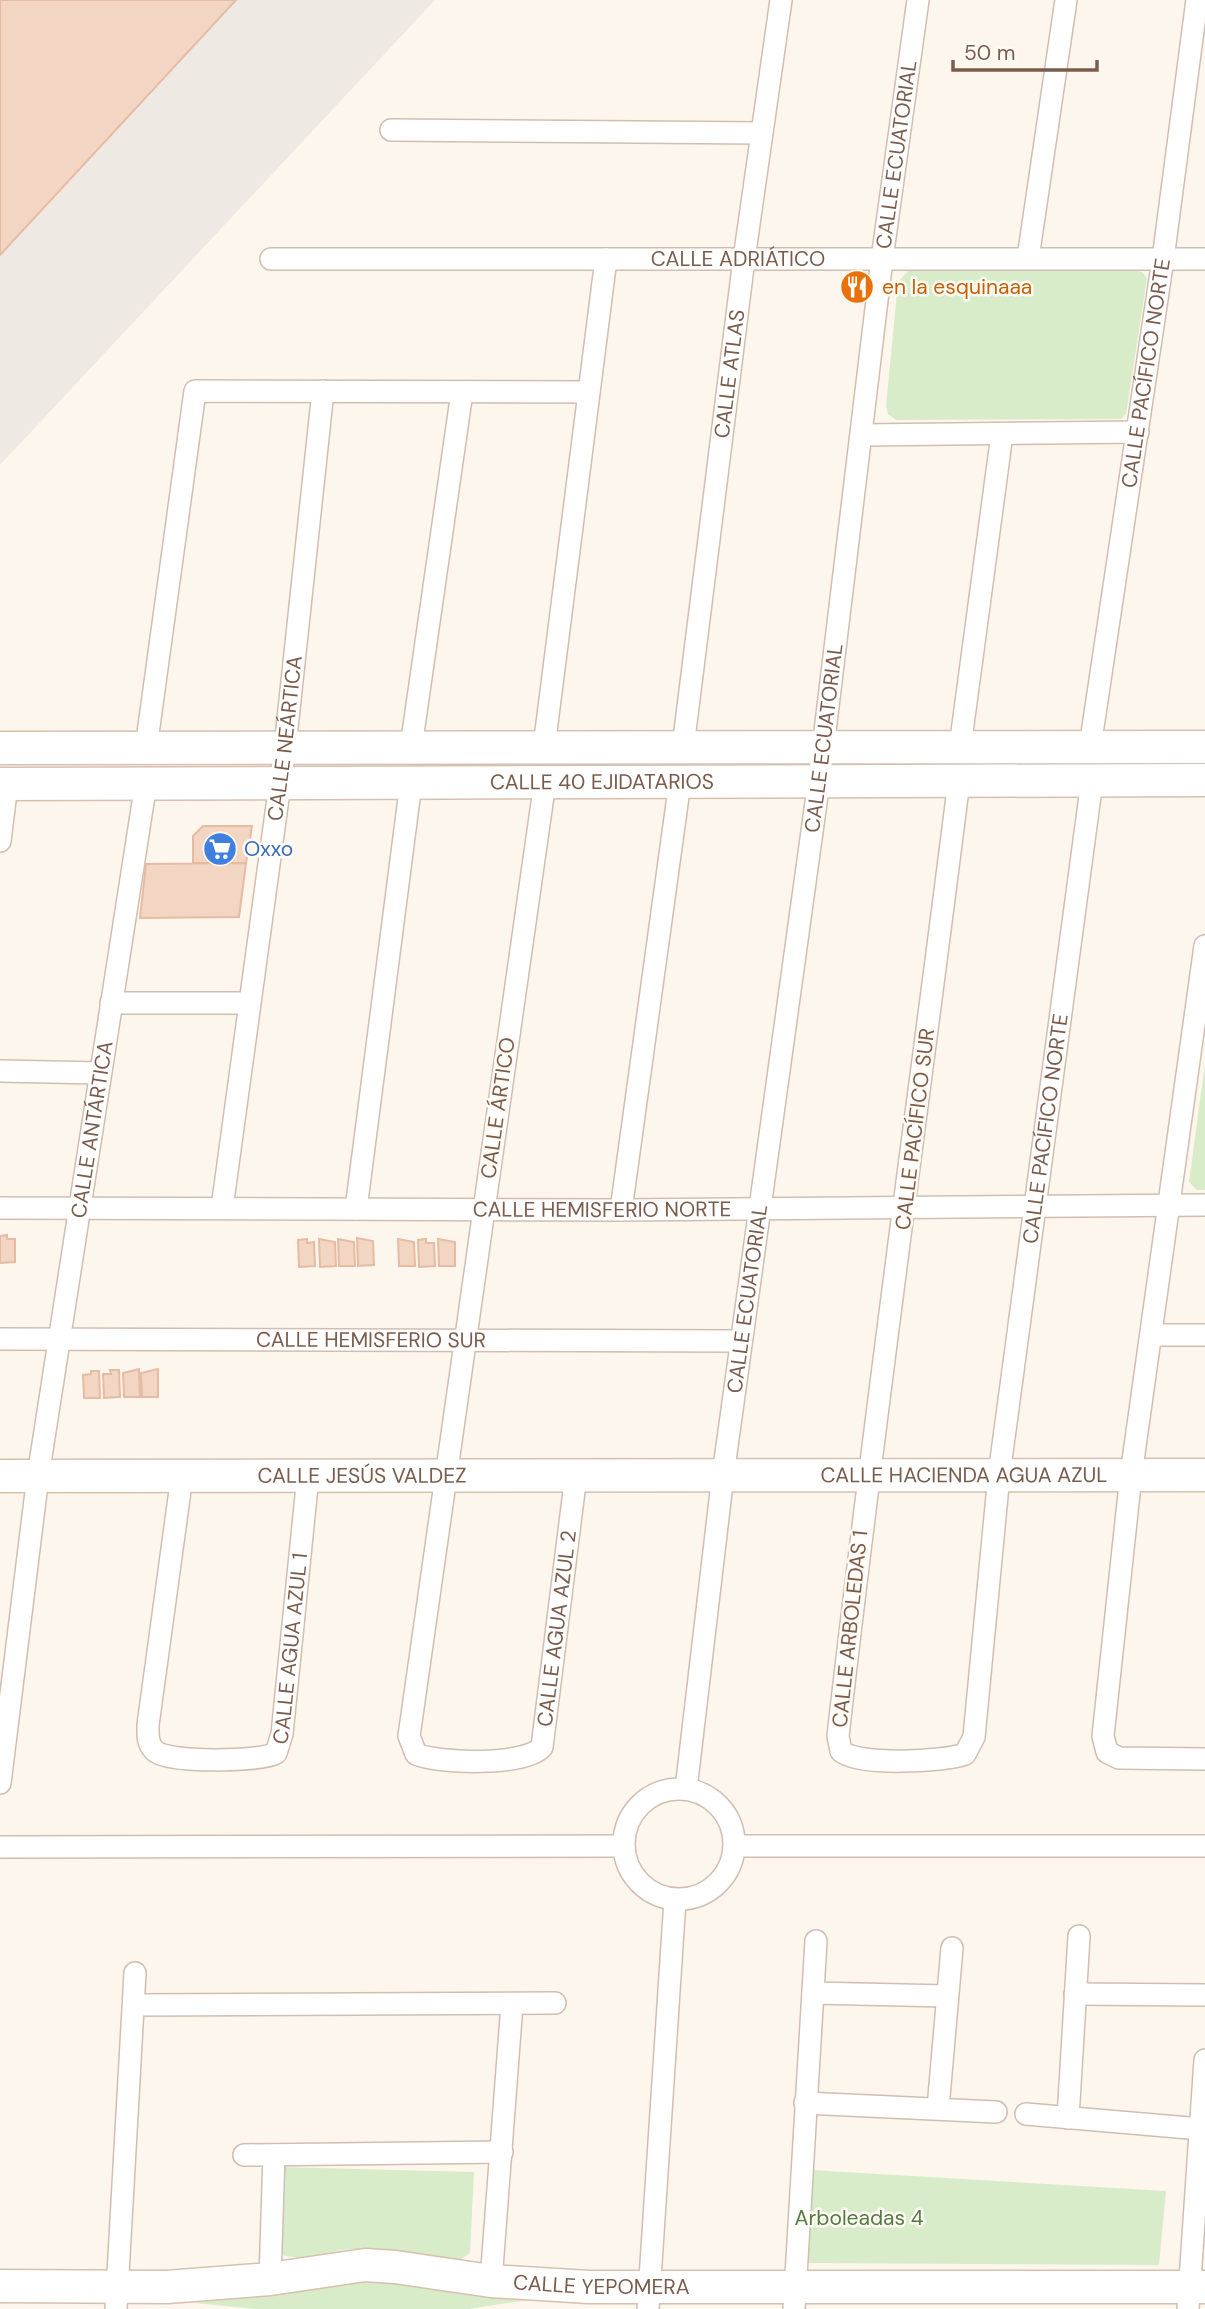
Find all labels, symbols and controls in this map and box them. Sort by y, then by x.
scale bar [953,28,1096,72]
text: 50 m [964,39,1015,67]
street label: CALLE ECUATORIAL [870,58,923,251]
street label: CALLE ADRIÁTICO [651,245,825,273]
street label: CALLE PACÍFICO NORTE [1115,256,1177,490]
restaurant icon: en la esquinaaa [838,268,876,306]
place label: en la esquinaaa [882,273,1032,301]
street label: CALLE ATLAS [708,308,752,440]
street label: CALLE ECUATORIAL [798,642,849,834]
street label: CALLE NEÁRTICA [261,654,309,823]
street label: CALLE 40 EJIDATARIOS [490,768,714,796]
supermarket icon: Oxxo [201,830,239,868]
place label: Oxxo [244,835,293,863]
street label: CALLE PACÍFICO NORTE [1016,1012,1075,1245]
street label: CALLE PACÍFICO SUR [889,1027,941,1231]
street label: CALLE ÁRTICO [474,1035,522,1181]
street label: CALLE ANTÁRTICA [64,1039,120,1220]
street label: CALLE HEMISFERIO NORTE [473,1195,731,1224]
street label: CALLE ECUATORIAL [720,1203,774,1395]
street label: CALLE HEMISFERIO SUR [256,1326,486,1354]
street label: CALLE HACIENDA AGUA AZUL [821,1461,1107,1489]
street label: CALLE JESÚS VALDEZ [257,1462,467,1490]
street label: CALLE AGUA AZUL 2 [531,1529,583,1728]
street label: CALLE ARBOLEDAS 1 [826,1529,874,1729]
street label: CALLE AGUA AZUL 1 [266,1552,314,1748]
park label: Arboleadas 4 [795,2204,924,2232]
street label: CALLE YEPOMERA [512,2268,690,2301]

